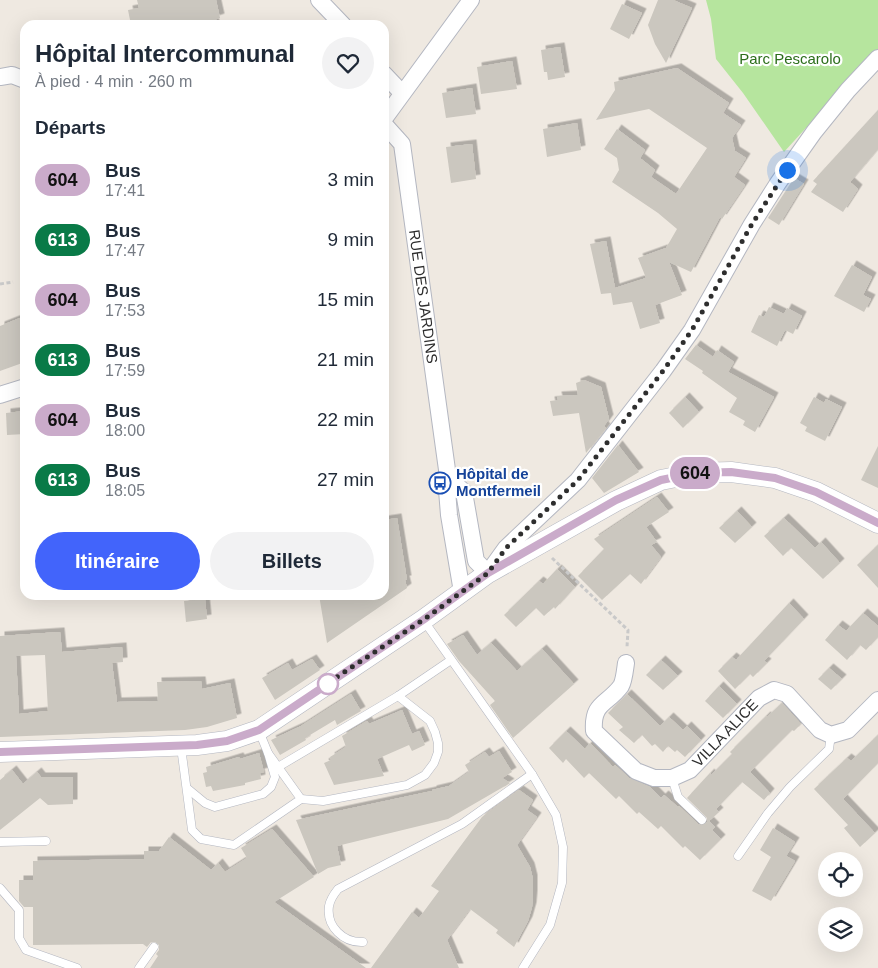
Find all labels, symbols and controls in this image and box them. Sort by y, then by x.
button: heart [322,37,374,89]
text: Hôpital Intercommunal [35,40,295,67]
park label: Parc Pescarolo [739,50,841,67]
text: À pied · 4 min · 260 m [35,73,192,90]
text: Départs [35,117,106,138]
your location [775,158,800,183]
text: Bus [105,160,141,181]
text: 3 min [328,169,374,190]
text: 604 [47,170,78,190]
text: 17:41 [105,182,145,199]
text: Bus [105,220,141,241]
street label: RUE DES JARDINS [406,228,441,365]
text: 9 min [328,229,374,250]
text: 613 [47,230,78,250]
text: 17:47 [105,242,145,259]
text: Bus [105,280,141,301]
text: 15 min [317,289,374,310]
text: 604 [47,290,78,310]
text: 17:53 [105,302,145,319]
text: Bus [105,340,141,361]
text: 21 min [317,349,374,370]
text: 613 [47,350,78,370]
text: 17:59 [105,362,145,379]
text: Bus [105,400,141,421]
text: 22 min [317,409,374,430]
text: 604 [47,410,78,430]
text: 18:00 [105,422,145,439]
line badge: 604 [666,457,724,489]
text: Bus [105,460,141,481]
text: 604 [680,463,710,483]
place label: Hôpital de Montfermeil [456,465,541,499]
text: 27 min [317,469,374,490]
text: 613 [47,470,78,490]
bus stop icon: Hôpital de Montfermeil [428,471,452,495]
text: 18:05 [105,482,145,499]
button: Itinéraire [35,532,200,590]
button: Billets [210,532,374,590]
unlabelled marker [317,673,339,695]
street label: VILLA ALICE [689,696,761,770]
map controls [818,852,863,952]
button: locate [818,852,863,897]
button: layers [818,907,863,952]

